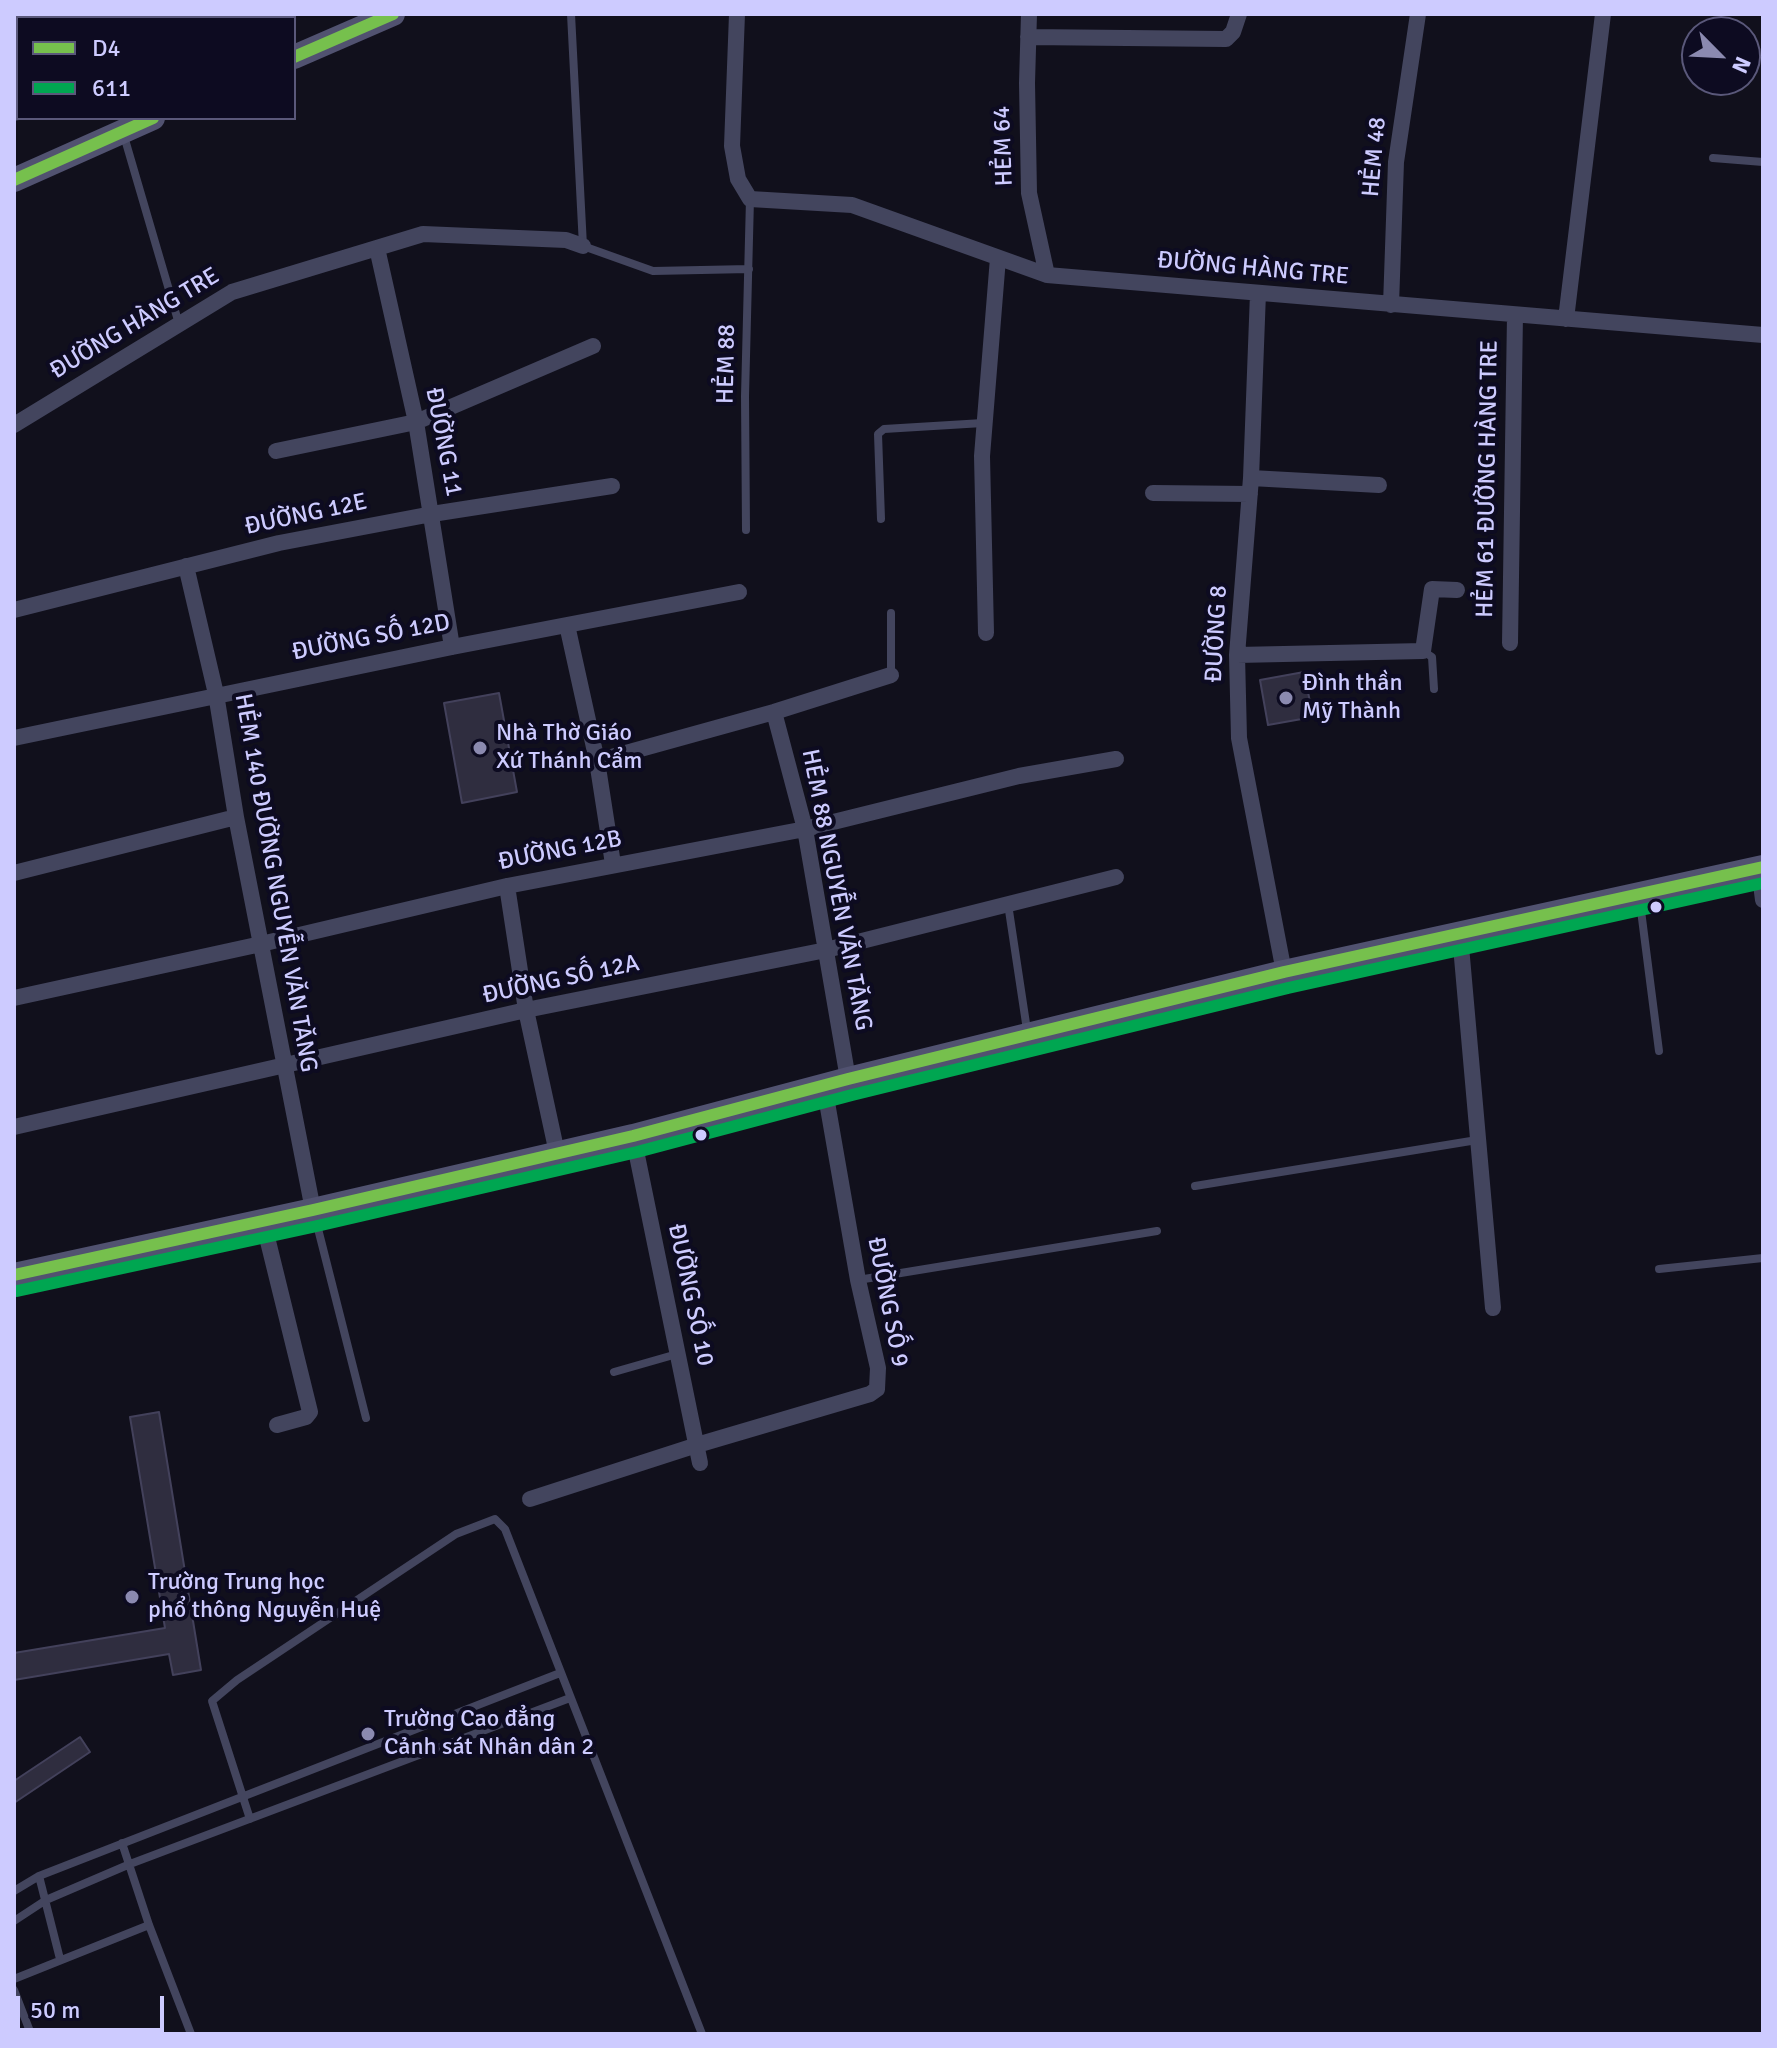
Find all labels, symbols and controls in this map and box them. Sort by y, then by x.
legend [16,16,296,120]
north arrow [1681,16,1761,96]
text: D4 [92,33,121,63]
text: N [1726,53,1757,78]
text: 611 [92,73,131,103]
street label: HẺM 64 [988,105,1020,187]
street label: HẺM 48 [1357,116,1393,198]
street label: ĐƯỜNG HÀNG TRE [1156,246,1350,292]
street label: ĐƯỜNG HÀNG TRE [45,262,225,386]
street label: HẺM 88 [712,324,742,404]
street label: HẺM 61 ĐƯỜNG HÀNG TRE [1471,340,1505,618]
street label: ĐƯỜNG 11 [418,385,468,499]
street label: ĐƯỜNG 12E [242,488,370,542]
street label: ĐƯỜNG 8 [1200,584,1234,684]
street label: ĐƯỜNG SỐ 12D [289,609,453,667]
place label: Đình thần Mỹ Thành [1302,670,1403,726]
marker: Đình thần Mỹ Thành [1277,689,1295,707]
street label: HẺM 140 ĐƯỜNG NGUYỄN VĂN TĂNG [227,691,323,1075]
place label: Nhà Thờ Giáo Xứ Thánh Cẩm [496,720,642,776]
marker: Nhà Thờ Giáo Xứ Thánh Cẩm [471,739,489,757]
street label: HẺM 88 NGUYỄN VĂN TĂNG [795,747,877,1033]
street label: ĐƯỜNG 12B [496,825,624,877]
unlabelled marker [1648,899,1664,915]
street label: ĐƯỜNG SỐ 12A [480,949,642,1011]
unlabelled marker [693,1127,709,1143]
street label: ĐƯỜNG SỐ 10 [661,1221,719,1369]
street label: ĐƯỜNG SỐ 9 [860,1234,914,1370]
place label: Trường Trung học phổ thông Nguyễn Huệ [148,1569,381,1625]
marker: Trường Trung học phổ thông Nguyễn Huệ [123,1588,141,1606]
place label: Trường Cao đẳng Cảnh sát Nhân dân 2 [384,1706,594,1762]
marker: Trường Cao đẳng Cảnh sát Nhân dân 2 [359,1725,377,1743]
scale bar [20,1980,168,2030]
text: 50 m [30,1995,80,2025]

